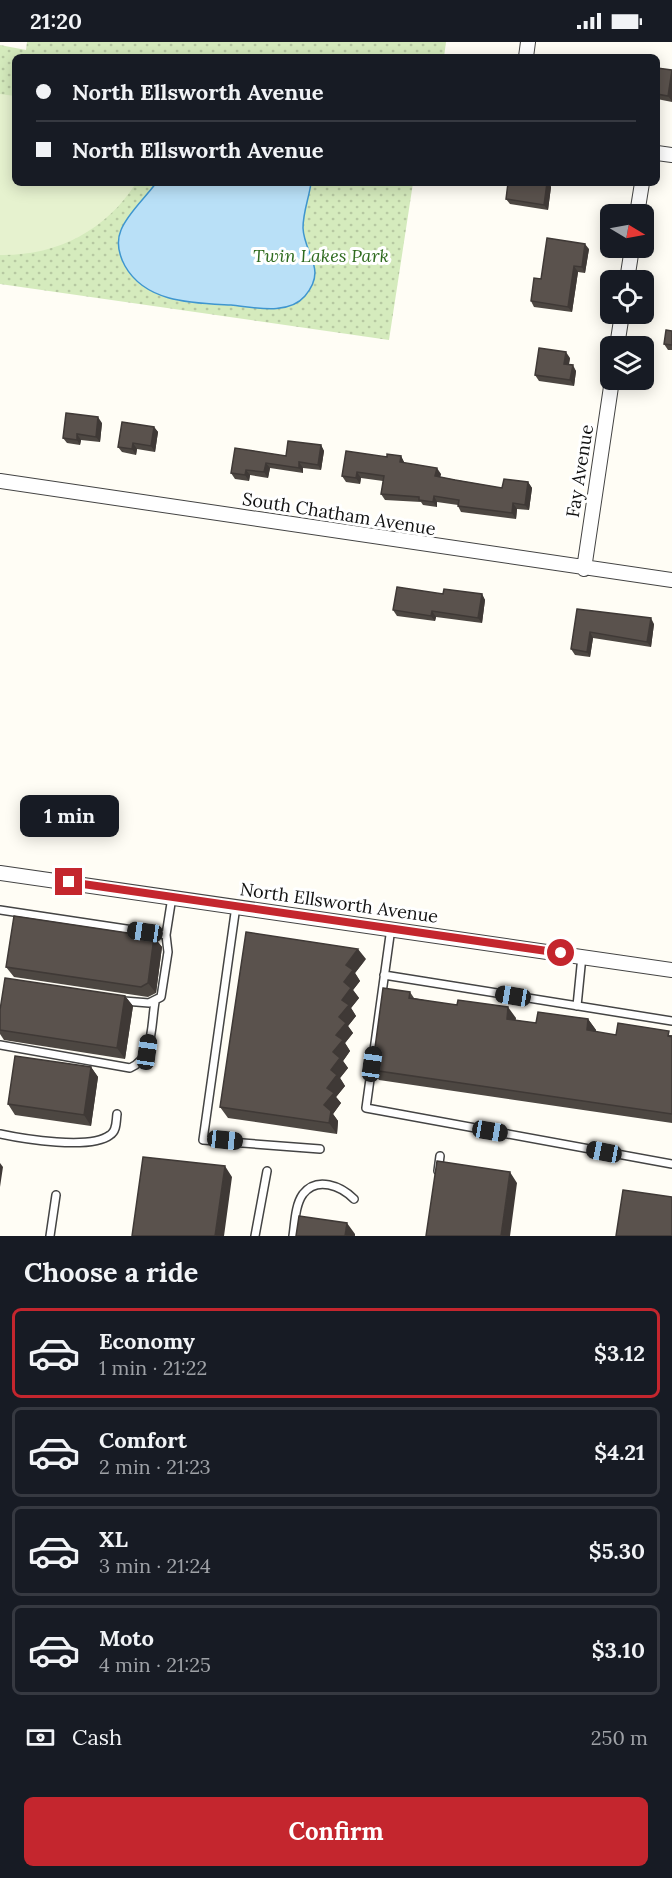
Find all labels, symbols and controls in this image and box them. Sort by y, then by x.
text: 21:20 [30,7,82,35]
text: North Ellsworth Avenue [72,78,324,106]
text: North Ellsworth Avenue [72,136,324,164]
north arrow [600,204,654,258]
map controls [600,204,654,390]
park label: Twin Lakes Park [253,244,389,267]
button: locate [600,270,654,324]
button: layers [600,336,654,390]
street label: Fay Avenue [561,423,598,519]
street label: South Chatham Avenue [241,487,438,540]
callout: 1 min [20,795,118,837]
text: 1 min [44,803,95,828]
route end [55,868,82,895]
street label: North Ellsworth Avenue [238,877,440,928]
car [126,921,164,943]
route start [547,939,574,966]
car [494,984,532,1008]
car [136,1033,158,1071]
car [361,1045,383,1083]
car [471,1119,509,1143]
car [206,1129,244,1151]
car [585,1140,623,1164]
text: Choose a ride [24,1255,198,1289]
icon: car [27,1326,81,1380]
text: Economy [99,1327,195,1355]
text: $3.12 [594,1339,645,1367]
text: 1 min · 21:22 [99,1355,207,1380]
icon: car [27,1425,81,1479]
text: Comfort [99,1426,187,1454]
text: $4.21 [594,1438,645,1466]
text: 2 min · 21:23 [99,1454,211,1479]
icon: car [27,1524,81,1578]
text: XL [99,1525,128,1553]
text: $5.30 [589,1537,645,1565]
text: 3 min · 21:24 [99,1553,211,1578]
icon: car [27,1623,81,1677]
text: Moto [99,1624,154,1652]
text: $3.10 [592,1636,645,1664]
text: 4 min · 21:25 [99,1652,211,1677]
icon: cash [24,1721,57,1754]
text: Cash [72,1723,122,1751]
text: 250 m [591,1725,648,1750]
button: Confirm [24,1797,648,1866]

